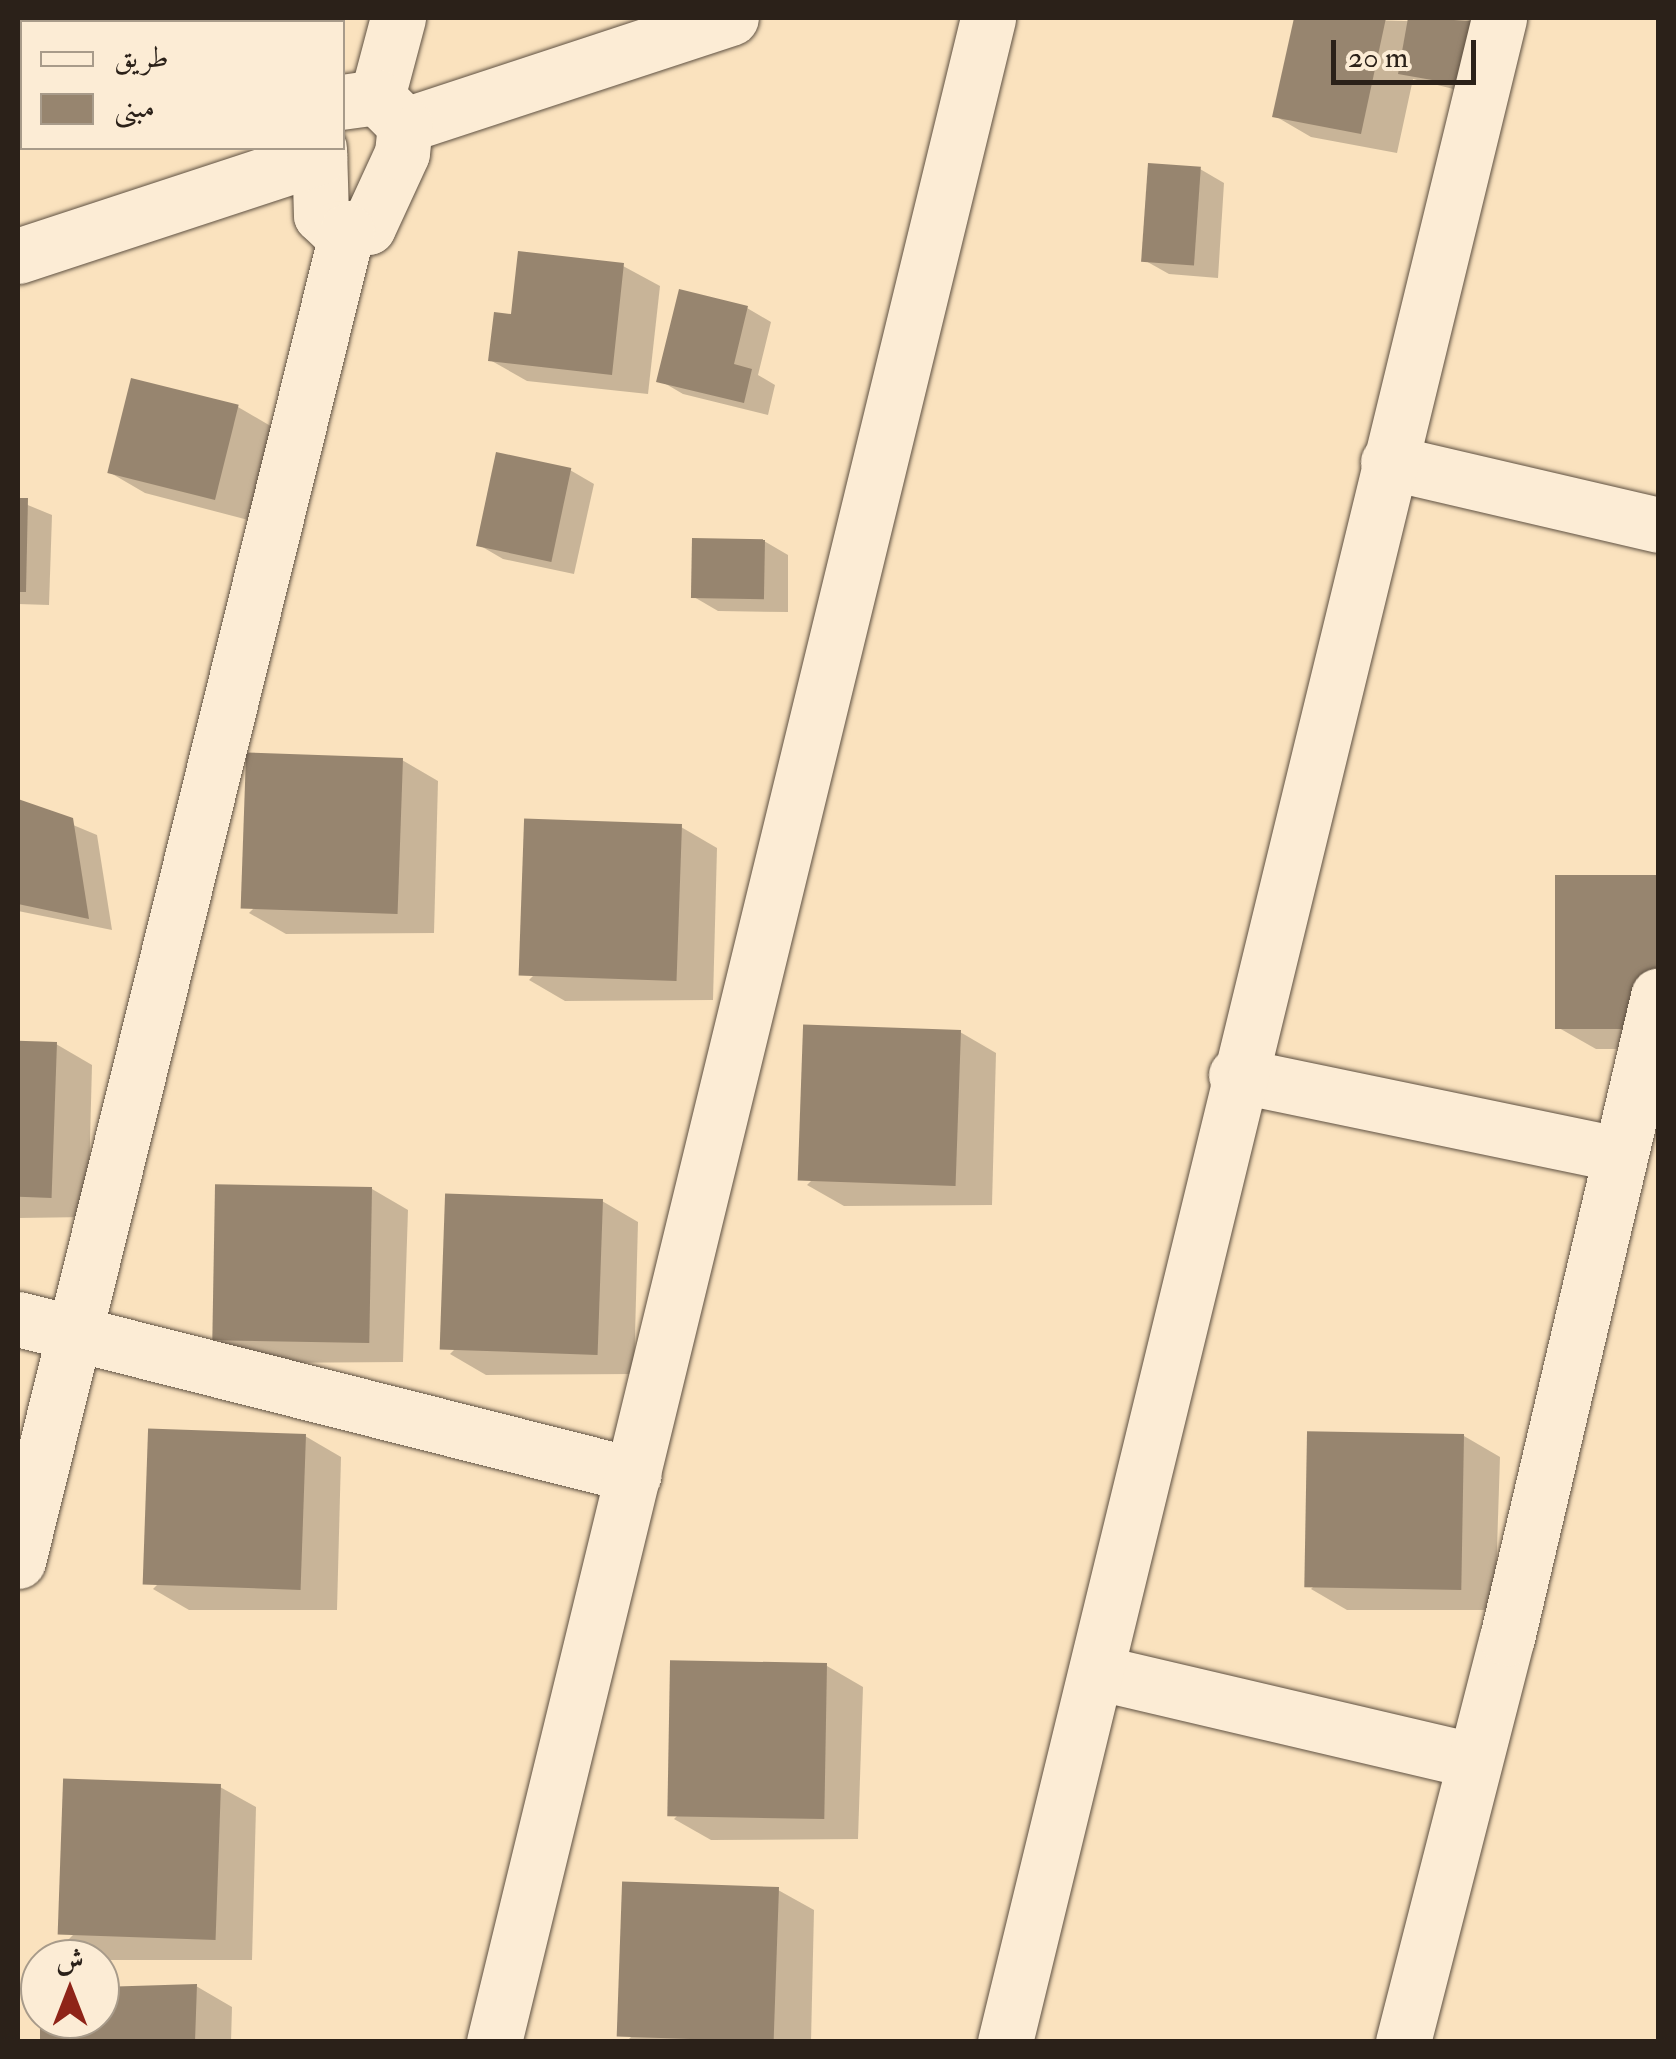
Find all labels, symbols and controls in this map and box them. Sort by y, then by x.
legend [20,20,345,150]
scale bar [1336,20,1481,82]
text: طريق [114,39,169,76]
text: 20 m [1348,39,1408,76]
text: مبنى [114,89,155,126]
north arrow [20,1939,120,2039]
text: ش [56,1943,84,1978]

